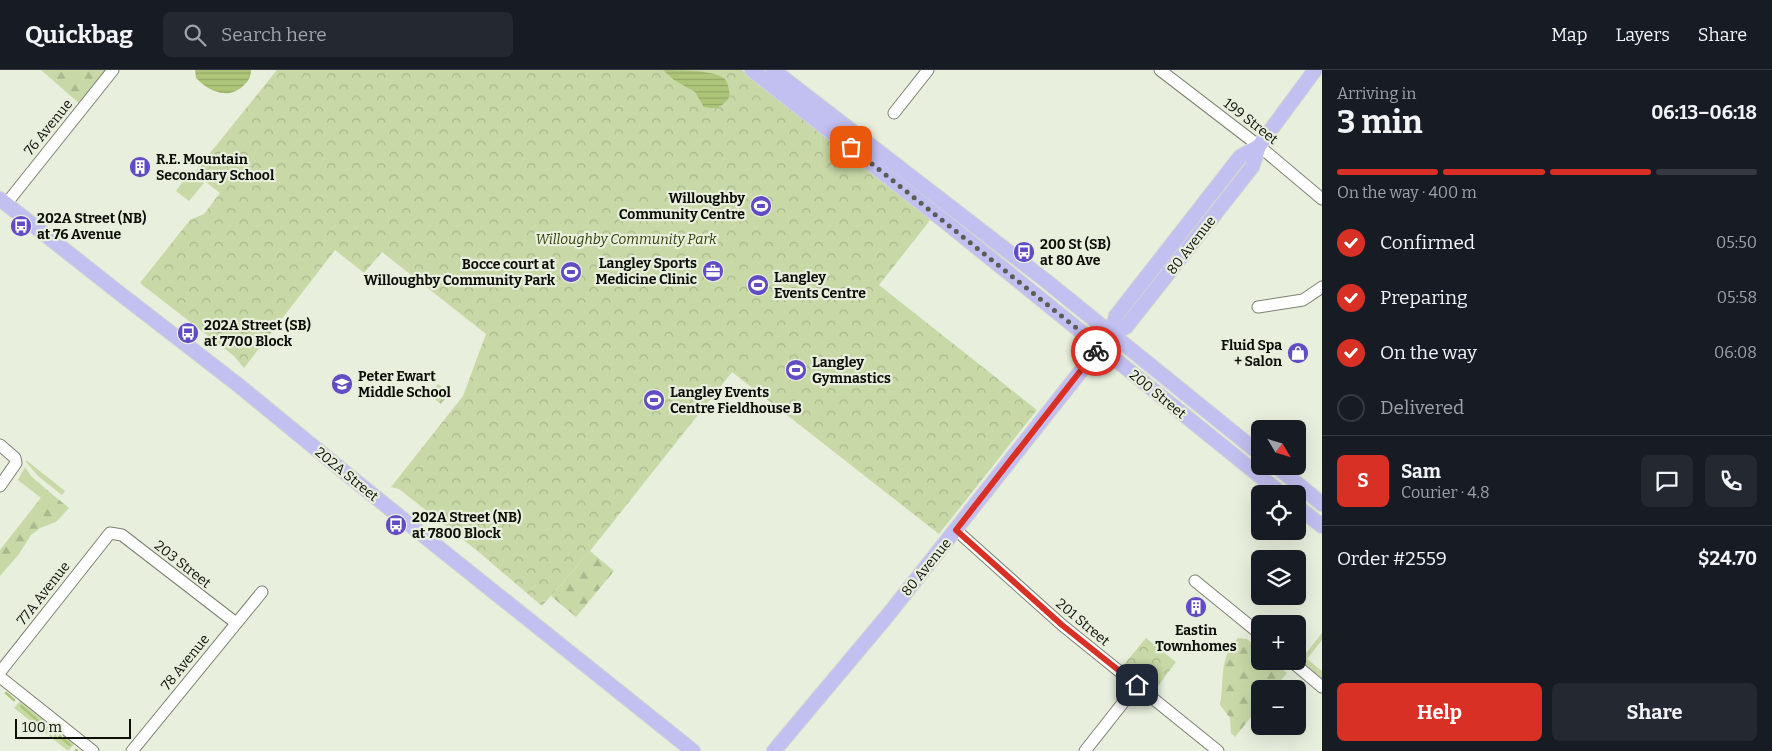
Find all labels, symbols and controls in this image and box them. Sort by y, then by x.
search box [163,12,513,57]
text: Quickbag [25,21,133,49]
icon: search [181,21,209,49]
text: Search here [221,23,327,46]
text: Map [1551,24,1587,46]
text: Layers [1615,24,1670,46]
text: Share [1698,24,1747,46]
text: Arriving in [1337,84,1416,103]
street label: 199 Street [1220,95,1281,148]
street label: 76 Avenue [21,96,76,159]
text: 06:13–06:18 [1651,101,1757,124]
text: 3 min [1337,103,1423,141]
pin [830,126,872,168]
icon: bag [837,133,865,161]
place label: R.E. Mountain Secondary School [156,151,275,184]
building icon: R.E. Mountain Secondary School [128,155,152,179]
text: On the way · 400 m [1337,183,1477,202]
place label: Willoughby Community Centre [619,190,745,223]
sports icon: Willoughby Community Centre [749,194,773,218]
place label: 202A Street (NB) at 76 Avenue [37,209,147,243]
street label: 80 Avenue [1163,213,1219,278]
bus stop icon: 202A Street (NB) at 76 Avenue [9,214,33,238]
icon: check [1337,229,1365,257]
park label: Willoughby Community Park [535,231,717,248]
text: Confirmed [1380,231,1475,254]
text: 05:50 [1716,233,1757,252]
place label: 200 St (SB) at 80 Ave [1040,235,1111,269]
bus stop icon: 200 St (SB) at 80 Ave [1012,240,1036,264]
place label: Langley Sports Medicine Clinic [596,255,697,288]
place label: Bocce court at Willoughby Community Park [364,256,556,289]
office icon: Langley Sports Medicine Clinic [701,259,725,283]
sports icon: Bocce court at Willoughby Community Park [559,260,583,284]
place label: Langley Events Centre [774,269,866,302]
sports icon: Langley Events Centre [746,273,770,297]
icon: check [1337,284,1365,312]
text: Preparing [1380,286,1468,309]
text: 05:58 [1717,288,1757,307]
place label: 202A Street (SB) at 7700 Block [204,316,311,350]
bus stop icon: 202A Street (SB) at 7700 Block [176,321,200,345]
courier [1071,326,1121,376]
icon: bike [1082,337,1110,365]
place label: Fluid Spa + Salon [1221,337,1282,370]
icon: check [1337,339,1365,367]
shop icon: Fluid Spa + Salon [1286,341,1310,365]
text: On the way [1380,341,1477,364]
text: 06:08 [1714,343,1757,362]
place label: Langley Gymnastics [812,354,891,387]
sports icon: Langley Gymnastics [784,358,808,382]
street label: 200 Street [1126,366,1189,422]
place label: Peter Ewart Middle School [358,368,452,401]
school or university icon: Peter Ewart Middle School [330,372,354,396]
place label: Langley Events Centre Fieldhouse B [670,384,802,417]
sports icon: Langley Events Centre Fieldhouse B [642,388,666,412]
text: Delivered [1380,396,1464,419]
north arrow [1251,420,1306,475]
map controls [1251,420,1306,735]
street label: 202A Street [312,444,382,505]
button: chat [1641,455,1693,507]
button: phone [1705,455,1757,507]
text: Sam [1401,460,1441,483]
text: S [1357,469,1369,492]
text: Courier · 4.8 [1401,483,1490,502]
button: locate [1251,485,1306,540]
place label: 202A Street (NB) at 7800 Block [412,508,522,542]
bus stop icon: 202A Street (NB) at 7800 Block [384,513,408,537]
street label: 80 Avenue [898,535,955,600]
street label: 203 Street [151,537,214,592]
text: Order #2559 [1337,547,1447,570]
text: $24.70 [1698,547,1757,570]
button: layers [1251,550,1306,605]
street label: 77A Avenue [13,558,74,629]
street label: 201 Street [1052,595,1113,650]
building icon: Eastin Townhomes [1184,595,1208,619]
button: + [1251,615,1306,670]
place label: Eastin Townhomes [1155,622,1237,655]
street label: 78 Avenue [158,631,213,694]
pin [1116,664,1158,706]
icon: home [1123,671,1151,699]
button: − [1251,680,1306,735]
button: Help [1337,683,1542,741]
button: Share [1552,683,1757,741]
scale bar [15,716,131,739]
text: 100 m [22,719,62,736]

